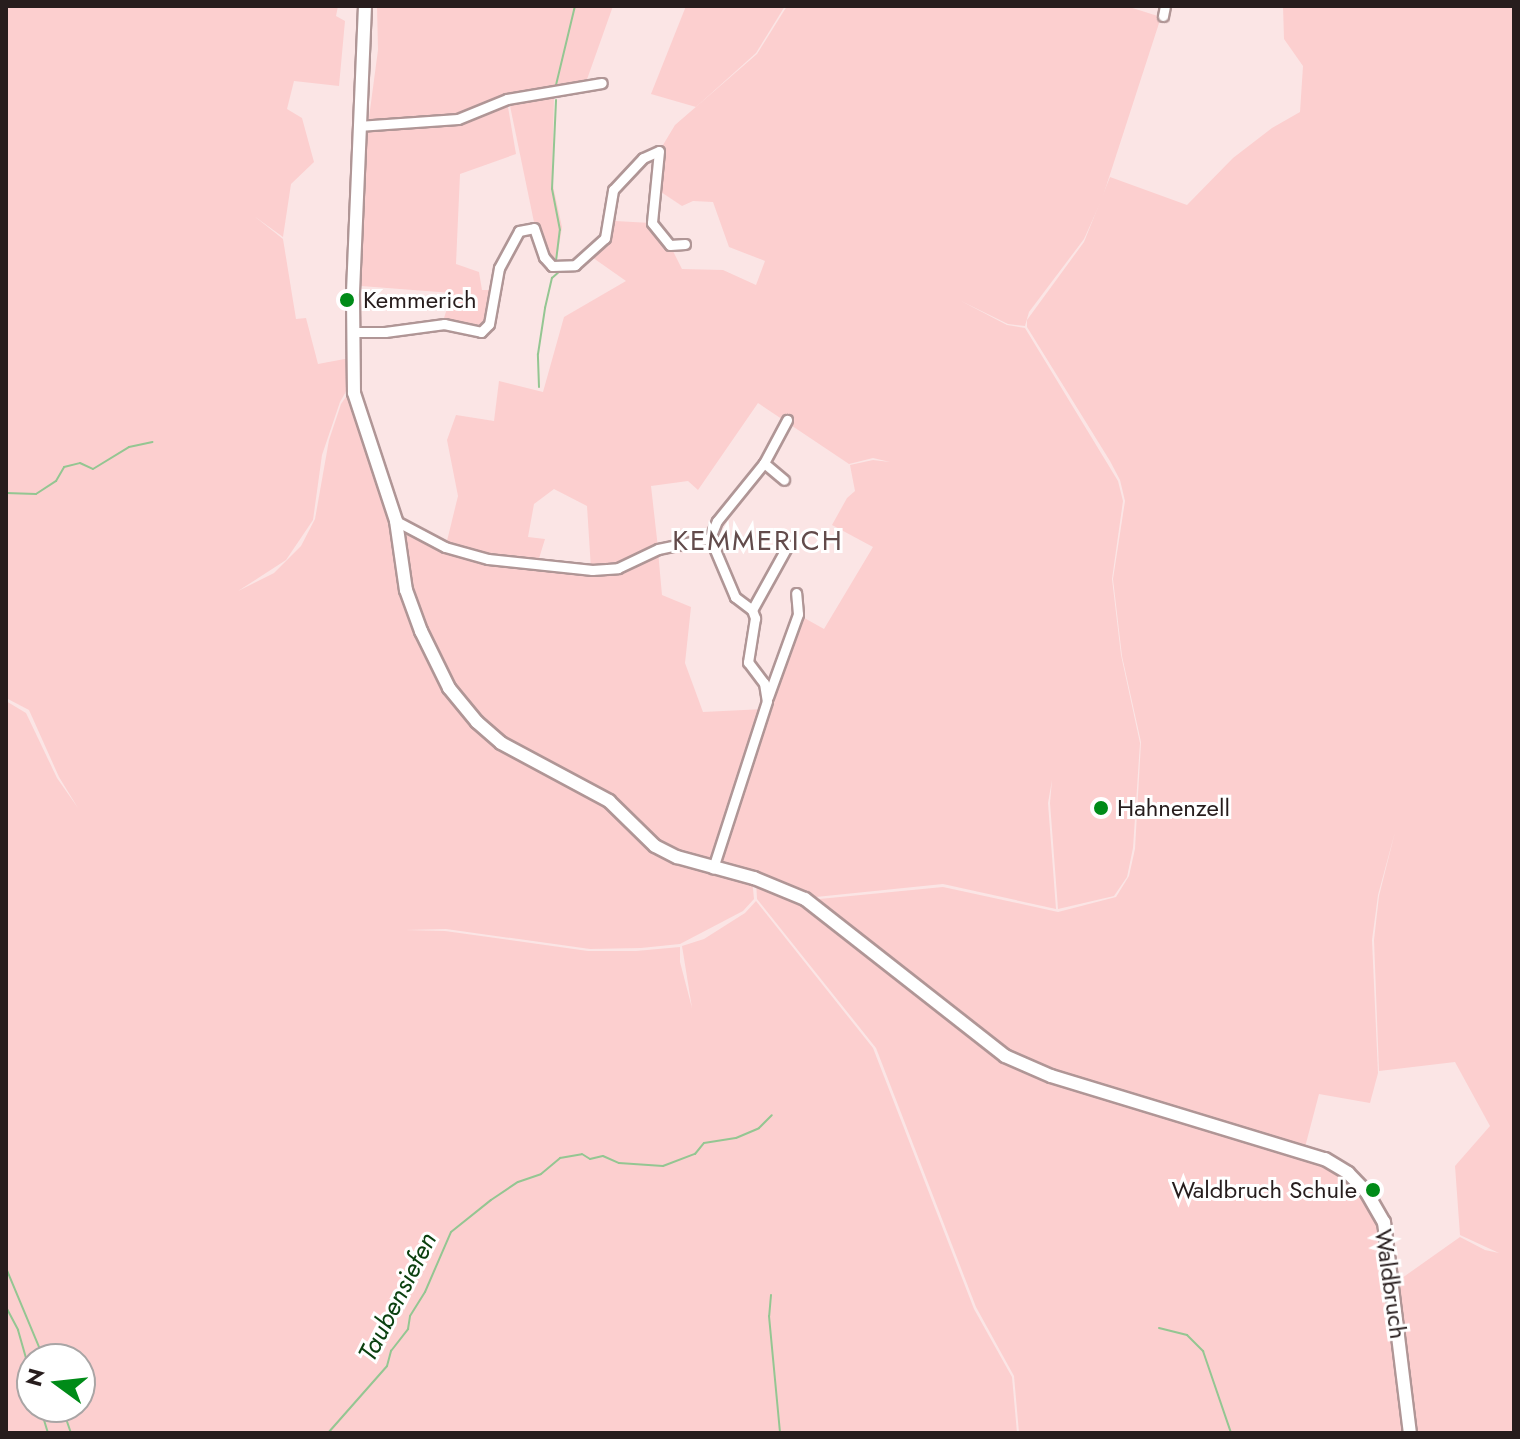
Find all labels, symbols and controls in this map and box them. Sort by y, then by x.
place label: Kemmerich [363,286,477,314]
marker: Kemmerich [338,291,356,309]
district label: KEMMERICH [672,524,844,558]
place label: Hahnenzell [1117,794,1230,822]
marker: Hahnenzell [1092,799,1110,817]
place label: Waldbruch Schule [1171,1176,1357,1204]
marker: Waldbruch Schule [1364,1181,1382,1199]
water label: Taubensiefen [352,1227,444,1367]
street label: Waldbruch [1369,1227,1413,1341]
north arrow [16,1343,96,1423]
text: N [17,1365,52,1390]

